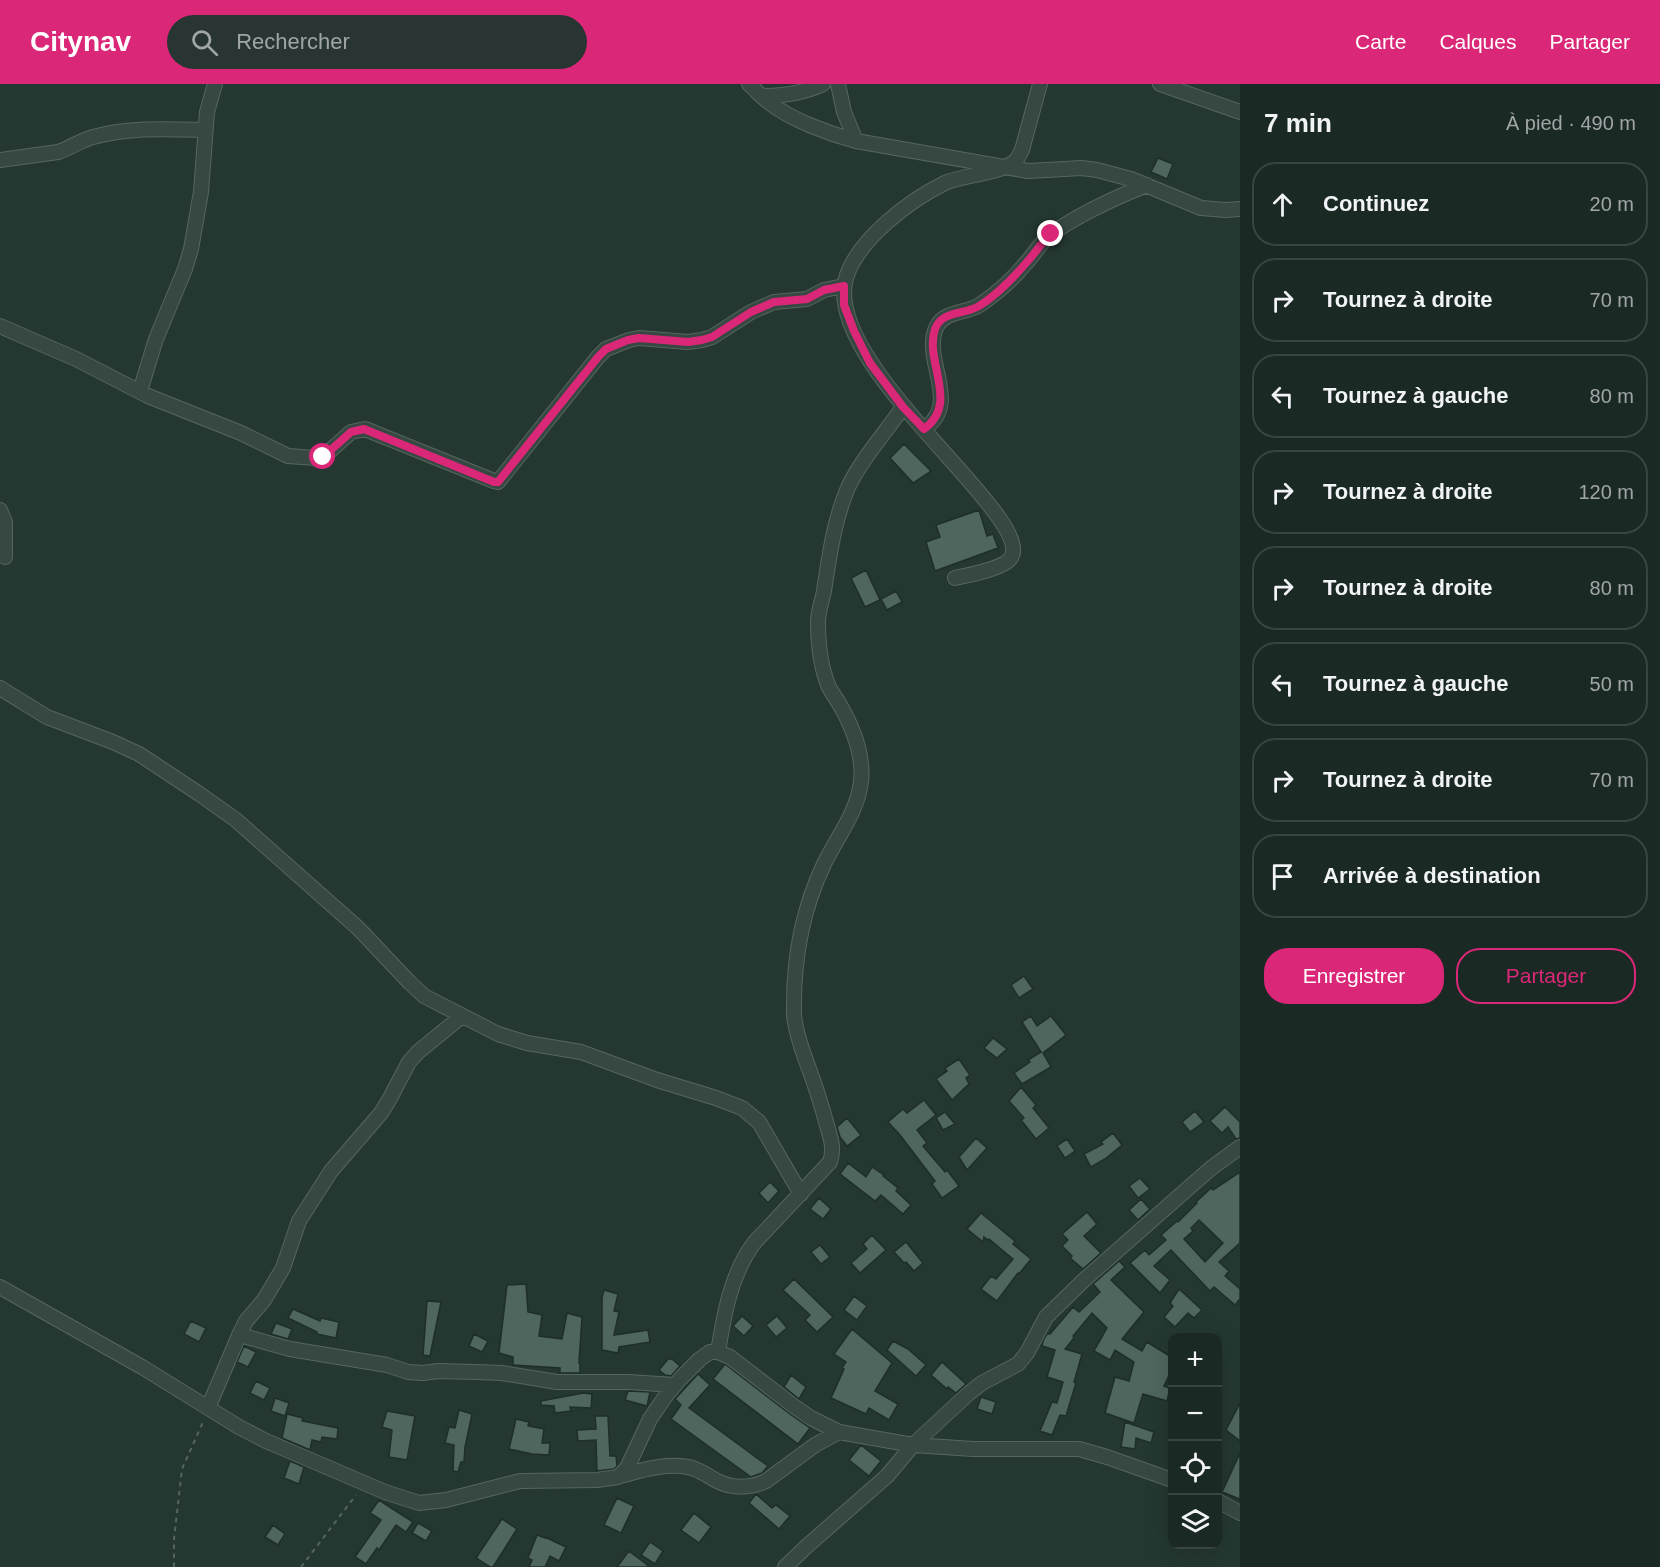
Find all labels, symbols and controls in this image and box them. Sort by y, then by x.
search box [167,15,587,69]
text: Citynav [30,26,131,57]
icon: search [188,26,221,59]
text: Rechercher [236,29,350,54]
text: Carte [1355,30,1406,53]
text: Calques [1439,30,1516,53]
text: Partager [1549,30,1630,53]
text: 7 min [1264,108,1332,138]
text: À pied · 490 m [1506,112,1636,134]
icon: ahead [1266,188,1299,221]
text: Continuez [1323,191,1429,216]
text: 20 m [1590,193,1634,215]
route end [1037,220,1063,246]
icon: right [1266,284,1299,317]
text: Tournez à droite [1323,287,1493,312]
text: 70 m [1590,289,1634,311]
icon: left [1266,380,1299,413]
text: Tournez à gauche [1323,383,1508,408]
text: 80 m [1590,385,1634,407]
route start [309,443,335,469]
icon: right [1266,476,1299,509]
text: Tournez à droite [1323,479,1493,504]
text: 120 m [1578,481,1634,503]
icon: right [1266,572,1299,605]
text: Tournez à droite [1323,575,1493,600]
text: 80 m [1590,577,1634,599]
icon: left [1266,668,1299,701]
text: Tournez à gauche [1323,671,1508,696]
text: 50 m [1590,673,1634,695]
icon: right [1266,764,1299,797]
text: Tournez à droite [1323,767,1493,792]
text: 70 m [1590,769,1634,791]
icon: arrive [1266,860,1299,893]
text: Arrivée à destination [1323,863,1541,888]
button: Enregistrer [1264,948,1444,1004]
button: Partager [1456,948,1636,1004]
map controls [1168,1333,1222,1549]
button: + [1168,1333,1222,1387]
button: − [1168,1387,1222,1441]
button: locate [1168,1441,1222,1495]
button: layers [1168,1495,1222,1549]

